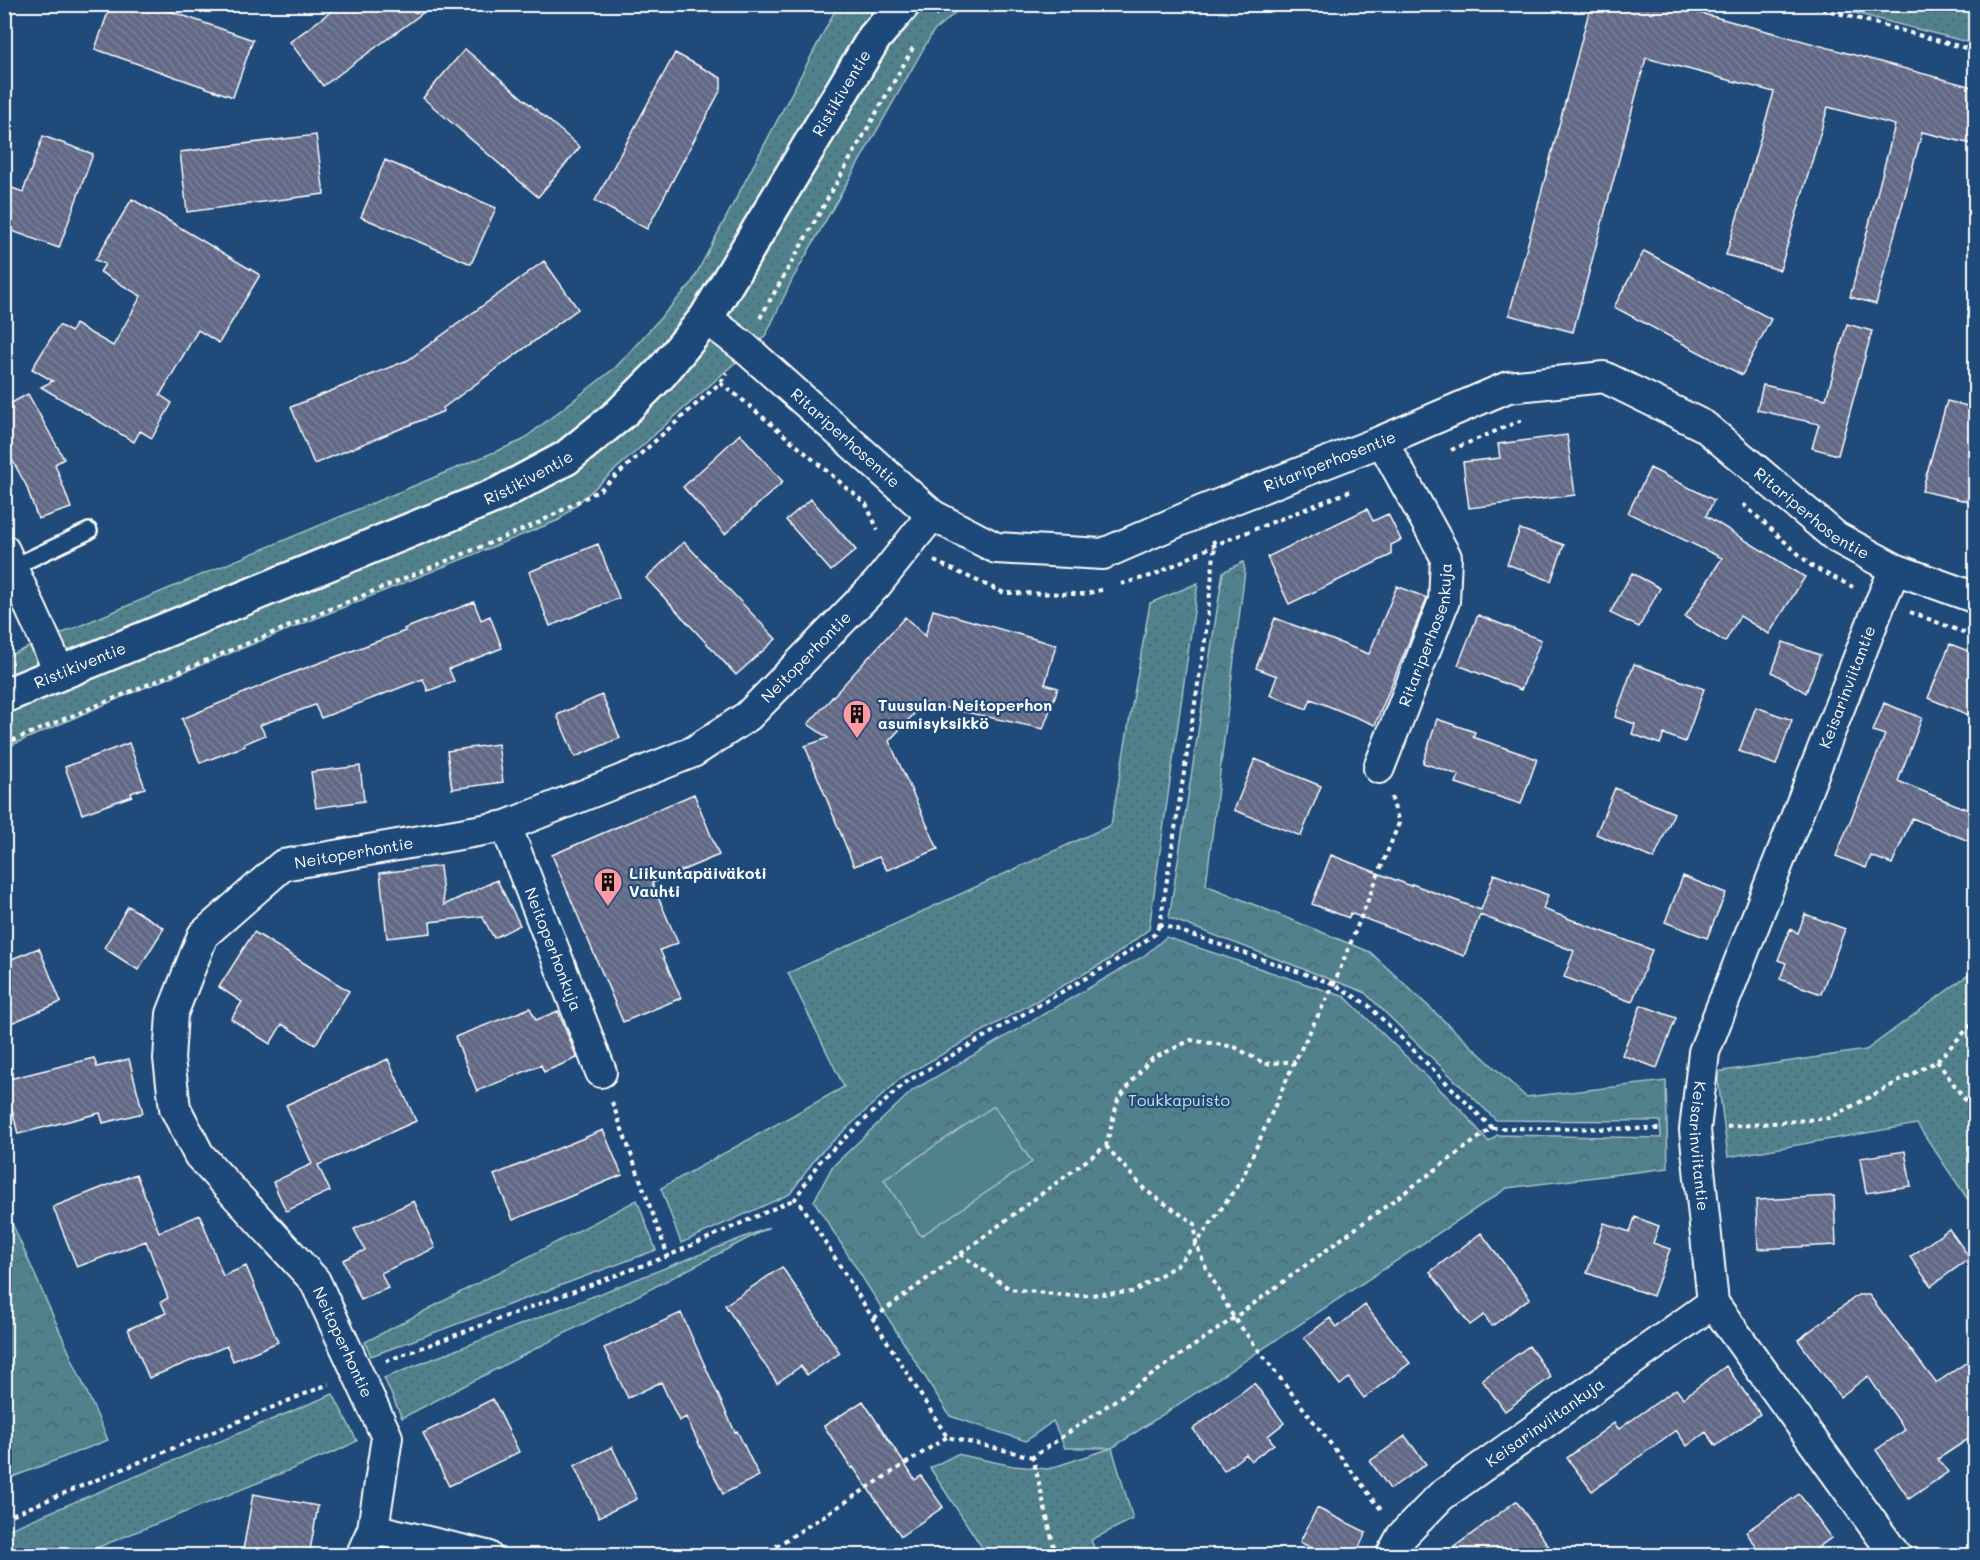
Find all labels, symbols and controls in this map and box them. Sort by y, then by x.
street label: Ristikiventie [807,45,875,140]
street label: Ritariperhosentie [787,383,905,492]
street label: Ritariperhosentie [1260,425,1399,496]
street label: Ristikiventie [481,446,577,509]
street label: Ritariperhosentie [1750,462,1873,563]
street label: Ritariperhosenkuja [1393,562,1456,710]
street label: Neitoperhontie [756,606,855,707]
street label: Keisarinviitantie [1813,622,1880,751]
street label: Ristikiventie [31,636,129,693]
place label: Tuusulan Neitoperhon asumisyksikkö [878,694,1052,733]
building icon: Tuusulan Neitoperhon asumisyksikkö [841,698,873,740]
street label: Neitoperhontie [293,831,415,873]
place label: Liikuntapäiväkoti Vauhti [629,862,767,901]
building icon: Liikuntapäiväkoti Vauhti [592,866,624,908]
street label: Neitoperhonkuja [521,884,587,1014]
street label: Keisarinviitantie [1685,1080,1714,1212]
park label: Toukkapuisto [1128,1089,1230,1110]
street label: Neitoperhontie [309,1283,378,1401]
street label: Keisarinviitankuja [1481,1373,1608,1471]

